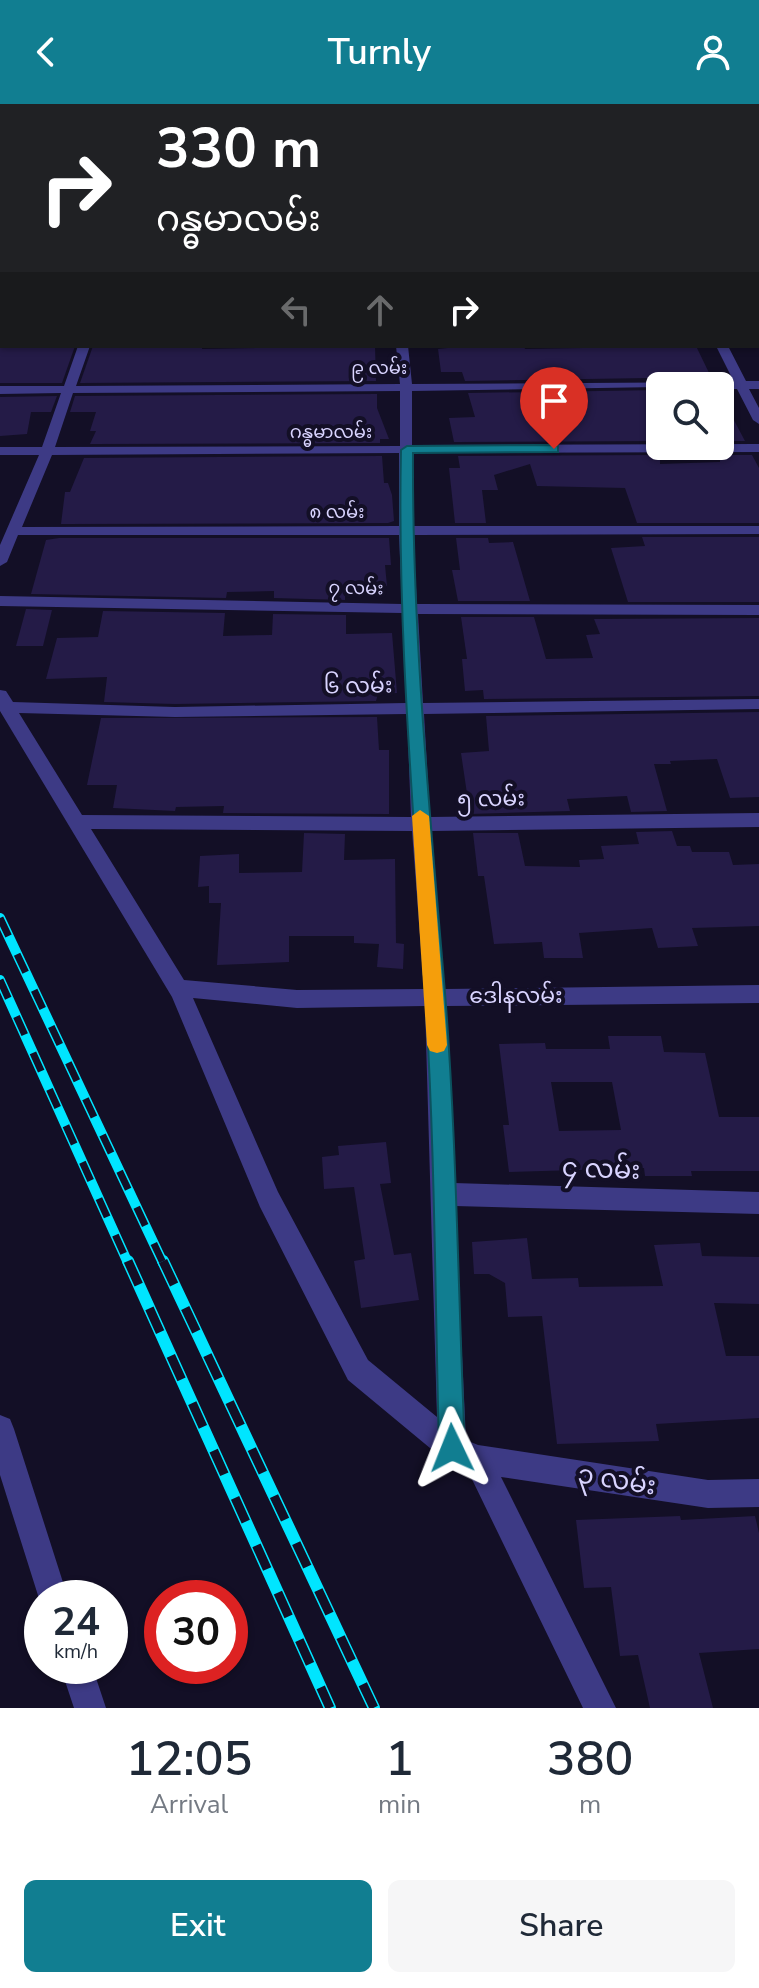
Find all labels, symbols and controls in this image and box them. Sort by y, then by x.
text: Turnly [328,28,431,77]
icon: back [24,30,68,74]
icon: person [691,30,735,74]
text: 330 m [156,110,321,187]
icon: right [24,136,128,240]
text: ဂန္ဓမာလမ်း [156,195,321,244]
icon: left [274,288,318,332]
icon: ahead [358,288,402,332]
icon: right [442,288,486,332]
street label: ၉ လမ်း [351,355,407,383]
pin [520,367,588,449]
map controls [646,372,734,460]
button: search [646,372,734,460]
icon: arrive [532,379,576,423]
street label: ဂန္ဓမာလမ်း [290,419,372,447]
street label: ၈ လမ်း [309,499,365,524]
street label: ၇ လမ်း [328,575,384,603]
street label: ၆ လမ်း [323,669,393,702]
street label: ၅ လမ်း [457,782,525,817]
street label: ဒေါနလမ်း [469,980,563,1013]
street label: ၄ လမ်း [561,1150,641,1191]
position arrow [410,1406,494,1490]
street label: ၃ လမ်း [575,1457,659,1506]
speed limit sign: 30 [144,1580,248,1684]
text: 24 [52,1595,100,1649]
text: km/h [54,1638,98,1665]
text: 12:05 [126,1726,252,1792]
text: 1 [385,1726,414,1792]
text: 380 [547,1726,633,1792]
text: Arrival [150,1787,228,1822]
text: min [378,1787,421,1822]
text: m [579,1787,601,1822]
button: Exit [24,1880,372,1972]
button: Share [388,1880,735,1972]

